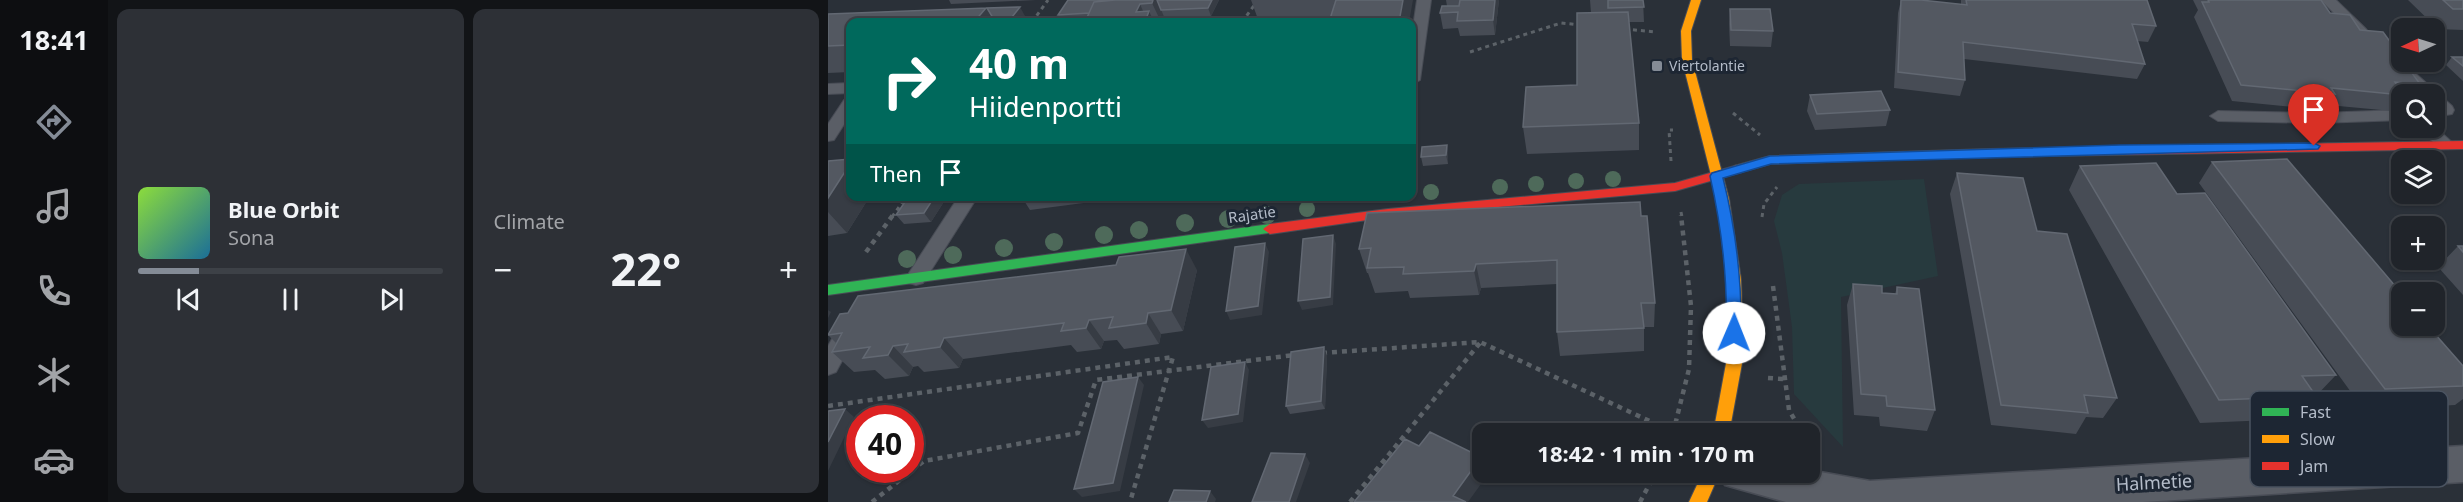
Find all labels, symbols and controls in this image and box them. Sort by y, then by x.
north arrow [2391,18,2445,72]
map controls [2391,18,2445,336]
text: 18:41 [19,21,89,58]
text: 40 m [969,34,1069,91]
icon: right [870,42,948,120]
place label: Viertolantie [1669,56,1745,75]
marker: Viertolantie [1650,59,1664,73]
pin [2288,84,2339,146]
button: search [2391,84,2445,138]
text: Hiidenportti [969,88,1122,125]
icon: arrive [2297,93,2330,126]
icon: directions [33,101,75,143]
button: layers [2391,150,2445,204]
icon: arrive [934,156,967,189]
text: Then [870,158,922,188]
icon: music [33,185,75,227]
text: Blue Orbit [228,194,340,224]
street label: Rajatie [1227,201,1277,227]
text: Climate [494,208,565,235]
button: + [2391,216,2445,270]
text: Sona [228,224,275,251]
text: 22° [610,238,681,299]
text: − [494,247,512,292]
text: + [779,247,798,292]
icon: phone [33,270,75,312]
button: − [2391,282,2445,336]
icon: previous [172,283,205,316]
icon: pause [274,283,307,316]
icon: next [375,283,408,316]
position arrow [1702,301,1766,365]
icon: climate [33,354,75,396]
legend [2250,391,2448,487]
text: Fast [2300,401,2331,423]
speed limit sign: 40 [846,405,924,483]
text: Slow [2300,428,2335,450]
text: 18:42 · 1 min · 170 m [1537,438,1755,468]
icon: car [33,439,75,481]
text: Jam [2298,455,2328,477]
street label: Halmetie [2115,468,2193,496]

